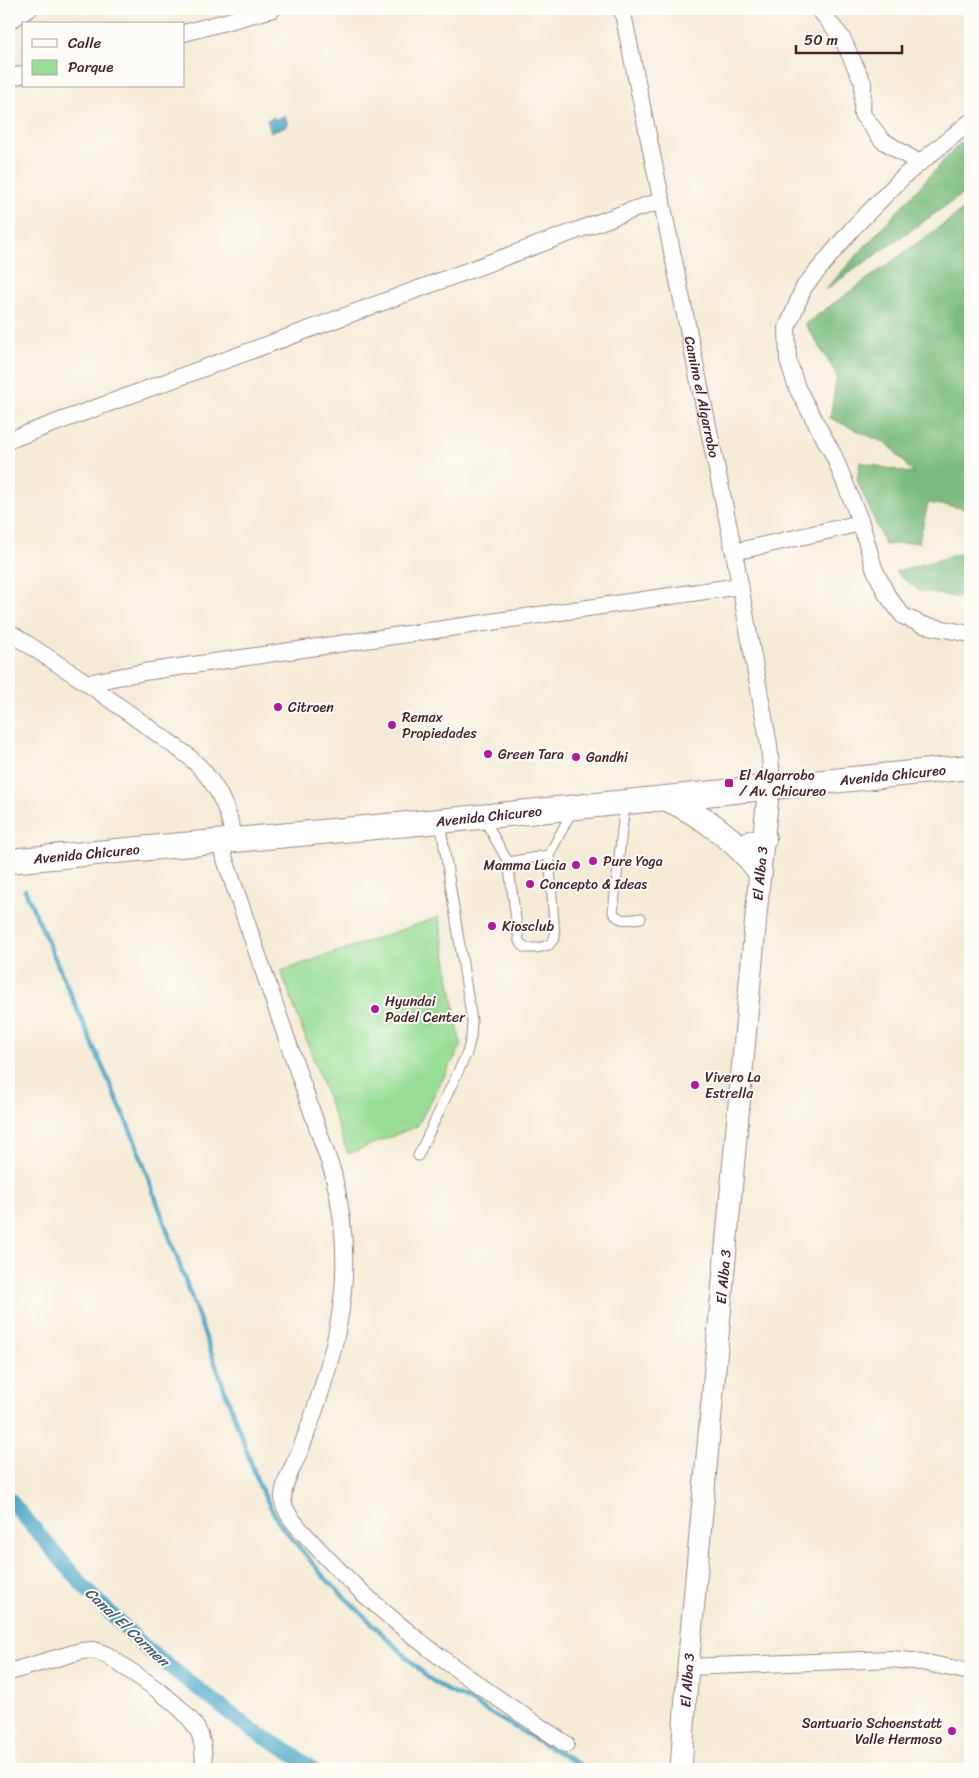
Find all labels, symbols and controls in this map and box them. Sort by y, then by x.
legend [22,22,185,88]
scale bar [796,22,903,54]
text: 50 m [804,27,839,53]
text: Calle [68,30,101,56]
text: Parque [68,54,113,80]
street label: Camino el Algarrobo [677,334,727,460]
place label: Citroen [288,695,334,720]
marker: Citroen [272,701,284,713]
place label: Remax Propiedades [402,705,477,746]
marker: Remax Propiedades [386,719,398,731]
place label: Green Tara [498,742,564,767]
place label: Gandhi [586,745,629,770]
marker: Green Tara [482,748,494,760]
marker: Gandhi [570,751,582,763]
street label: Avenida Chicureo [838,757,947,793]
place label: El Algarrobo / Av. Chicureo [739,763,826,804]
marker: El Algarrobo / Av. Chicureo [723,777,735,789]
street label: Avenida Chicureo [434,798,543,834]
street label: Avenida Chicureo [31,836,141,871]
street label: El Alba 3 [745,845,775,902]
place label: Pure Yoga [603,849,663,874]
place label: Mamma Lucia [484,853,567,878]
marker: Pure Yoga [587,855,599,867]
marker: Mamma Lucia [570,859,582,871]
place label: Concepto & Ideas [540,872,647,897]
marker: Concepto & Ideas [524,878,536,890]
place label: Kiosclub [502,914,554,939]
marker: Kiosclub [486,920,498,932]
place label: Hyundai Padel Center [385,989,466,1030]
marker: Hyundai Padel Center [369,1003,381,1015]
place label: Vivero La Estrella [705,1065,761,1106]
marker: Vivero La Estrella [689,1079,701,1091]
street label: El Alba 3 [708,1248,738,1305]
water label: Canal El Carmen [79,1581,177,1674]
street label: El Alba 3 [673,1652,702,1708]
place label: Santuario Schoenstatt Valle Hermoso [802,1711,942,1752]
marker: Santuario Schoenstatt Valle Hermoso [946,1725,958,1737]

